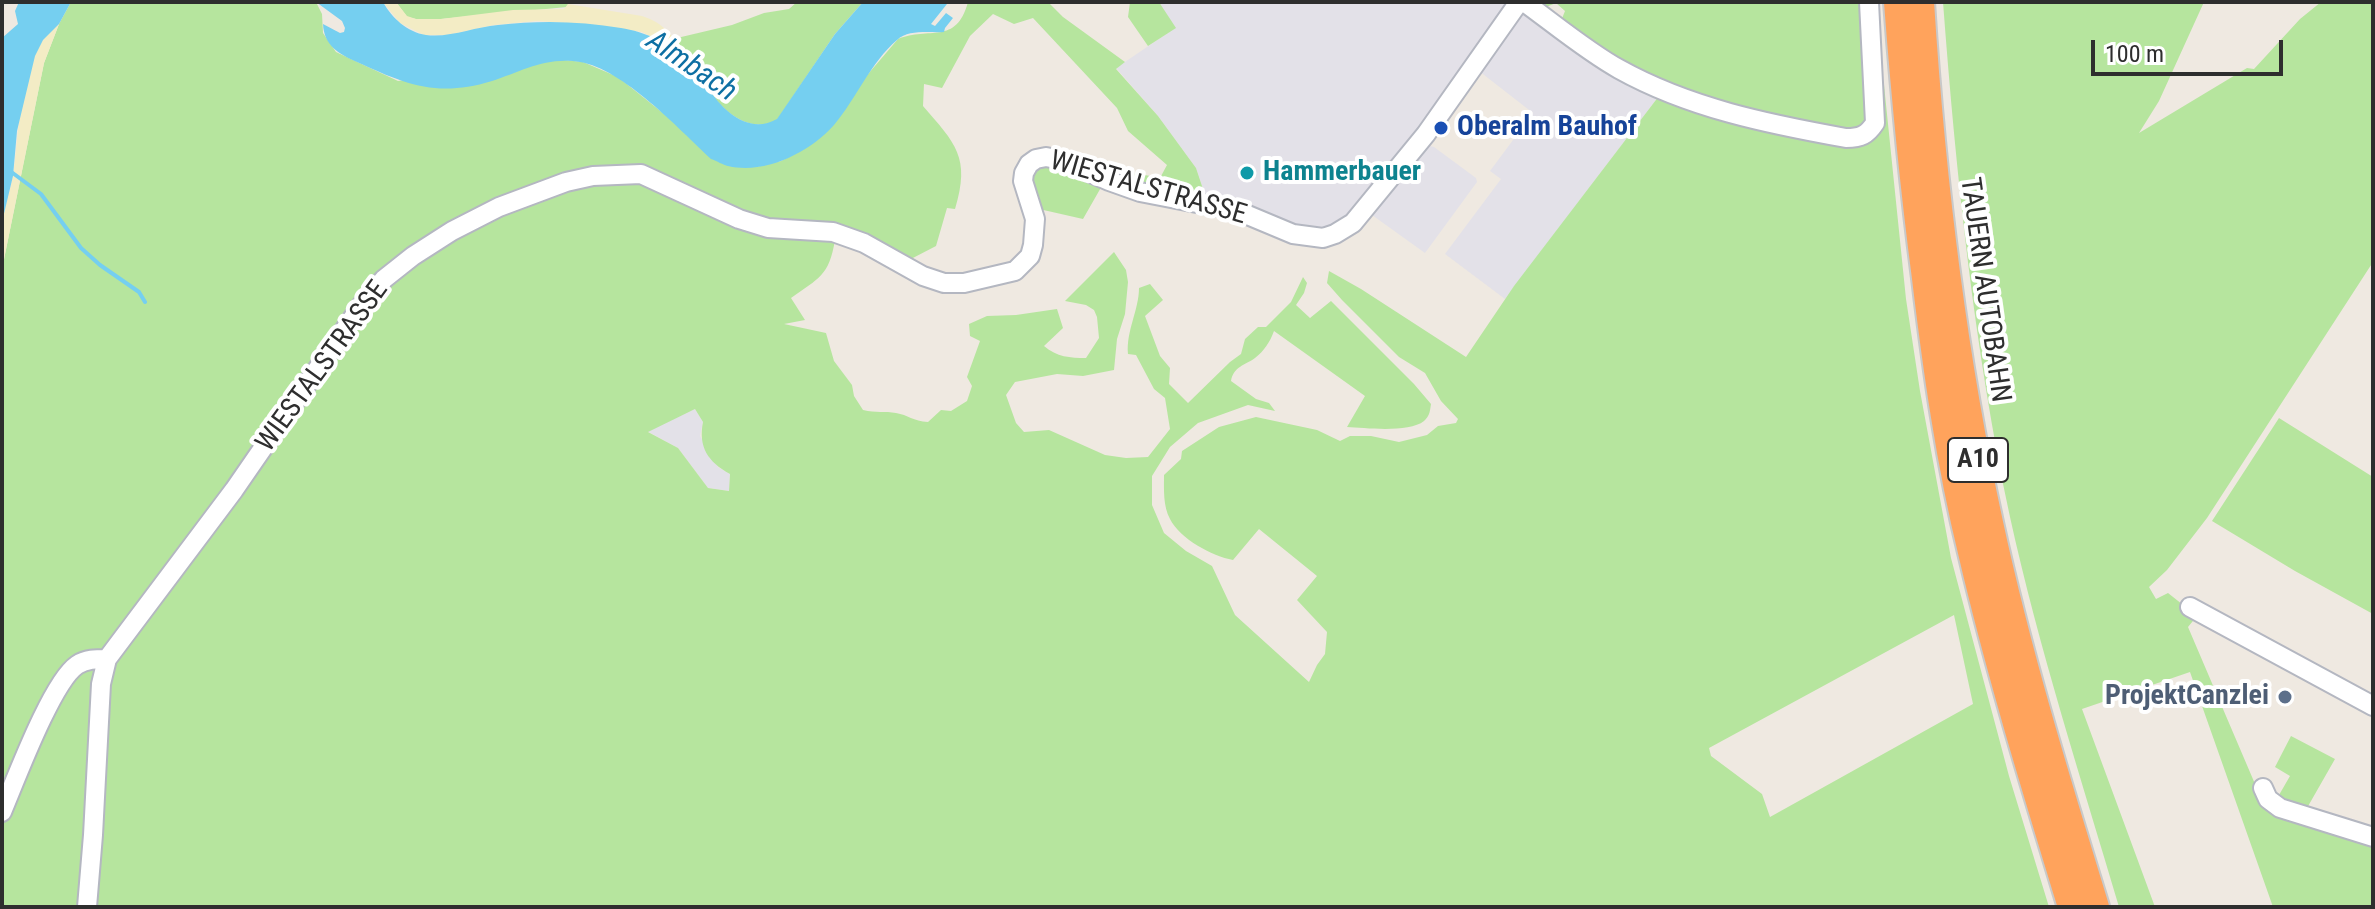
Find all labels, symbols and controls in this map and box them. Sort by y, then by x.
water label: Almbach [639,24,743,110]
scale bar [2095,24,2287,74]
text: 100 m [2105,40,2164,68]
place label: Oberalm Bauhof [1457,111,1637,145]
marker: Oberalm Bauhof [1432,119,1450,137]
street label: WIESTALSTRASSE [1046,145,1250,233]
place label: Hammerbauer [1263,156,1421,190]
marker: Hammerbauer [1238,164,1256,182]
street label: TAUERN AUTOBAHN [1952,176,2016,404]
street label: WIESTALSTRASSE [250,275,396,459]
road number: A10 [1948,438,2008,482]
place label: ProjektCanzlei [2105,680,2269,714]
marker: ProjektCanzlei [2276,688,2294,706]

